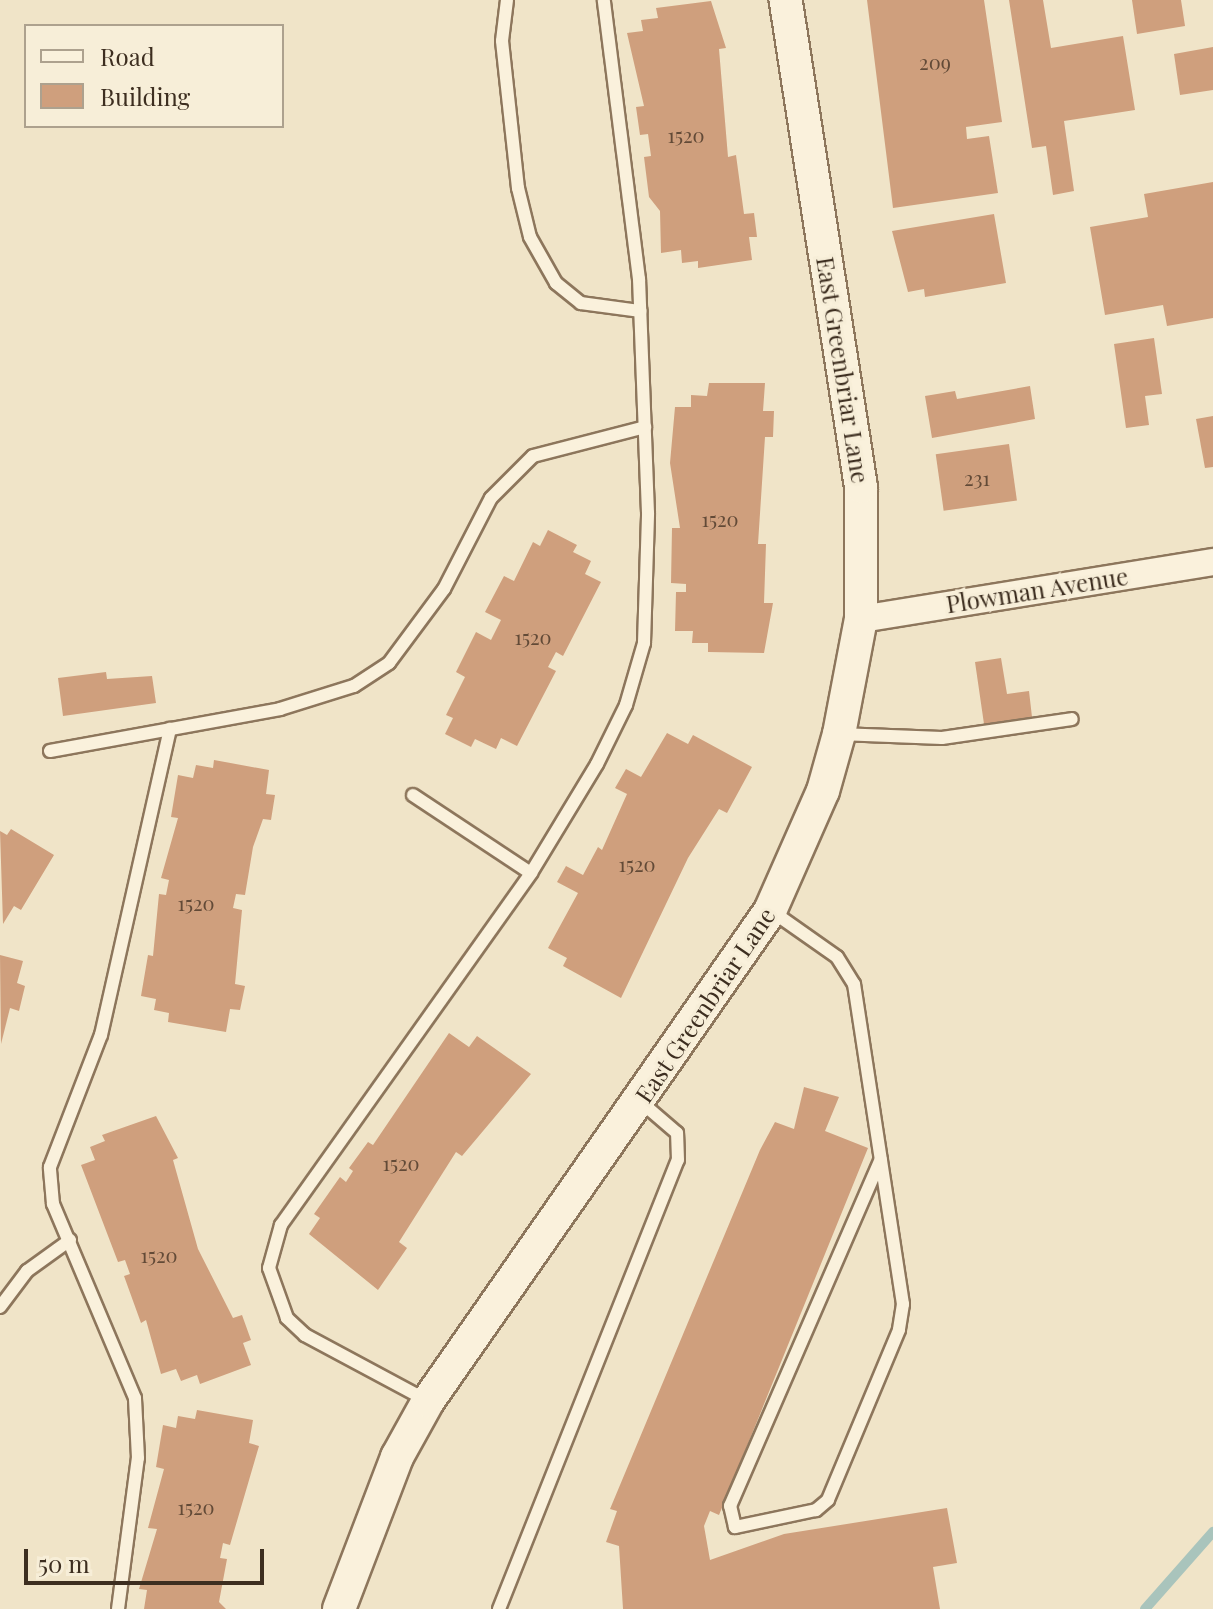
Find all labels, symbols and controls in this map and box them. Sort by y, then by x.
legend [24,24,284,128]
text: Road [100,40,155,72]
house number: 209 [919,49,951,73]
text: Building [100,80,190,112]
house number: 1520 [667,122,705,146]
street label: East Greenbriar Lane [811,254,875,486]
house number: 231 [964,465,990,489]
house number: 1520 [701,506,739,530]
street label: Plowman Avenue [944,561,1130,619]
house number: 1520 [514,624,552,648]
house number: 1520 [618,851,656,875]
house number: 1520 [177,890,215,914]
street label: East Greenbriar Lane [629,902,781,1108]
house number: 1520 [382,1150,420,1174]
house number: 1520 [140,1242,178,1266]
house number: 1520 [177,1494,215,1518]
scale bar [28,1533,268,1583]
text: 50 m [38,1547,90,1579]

